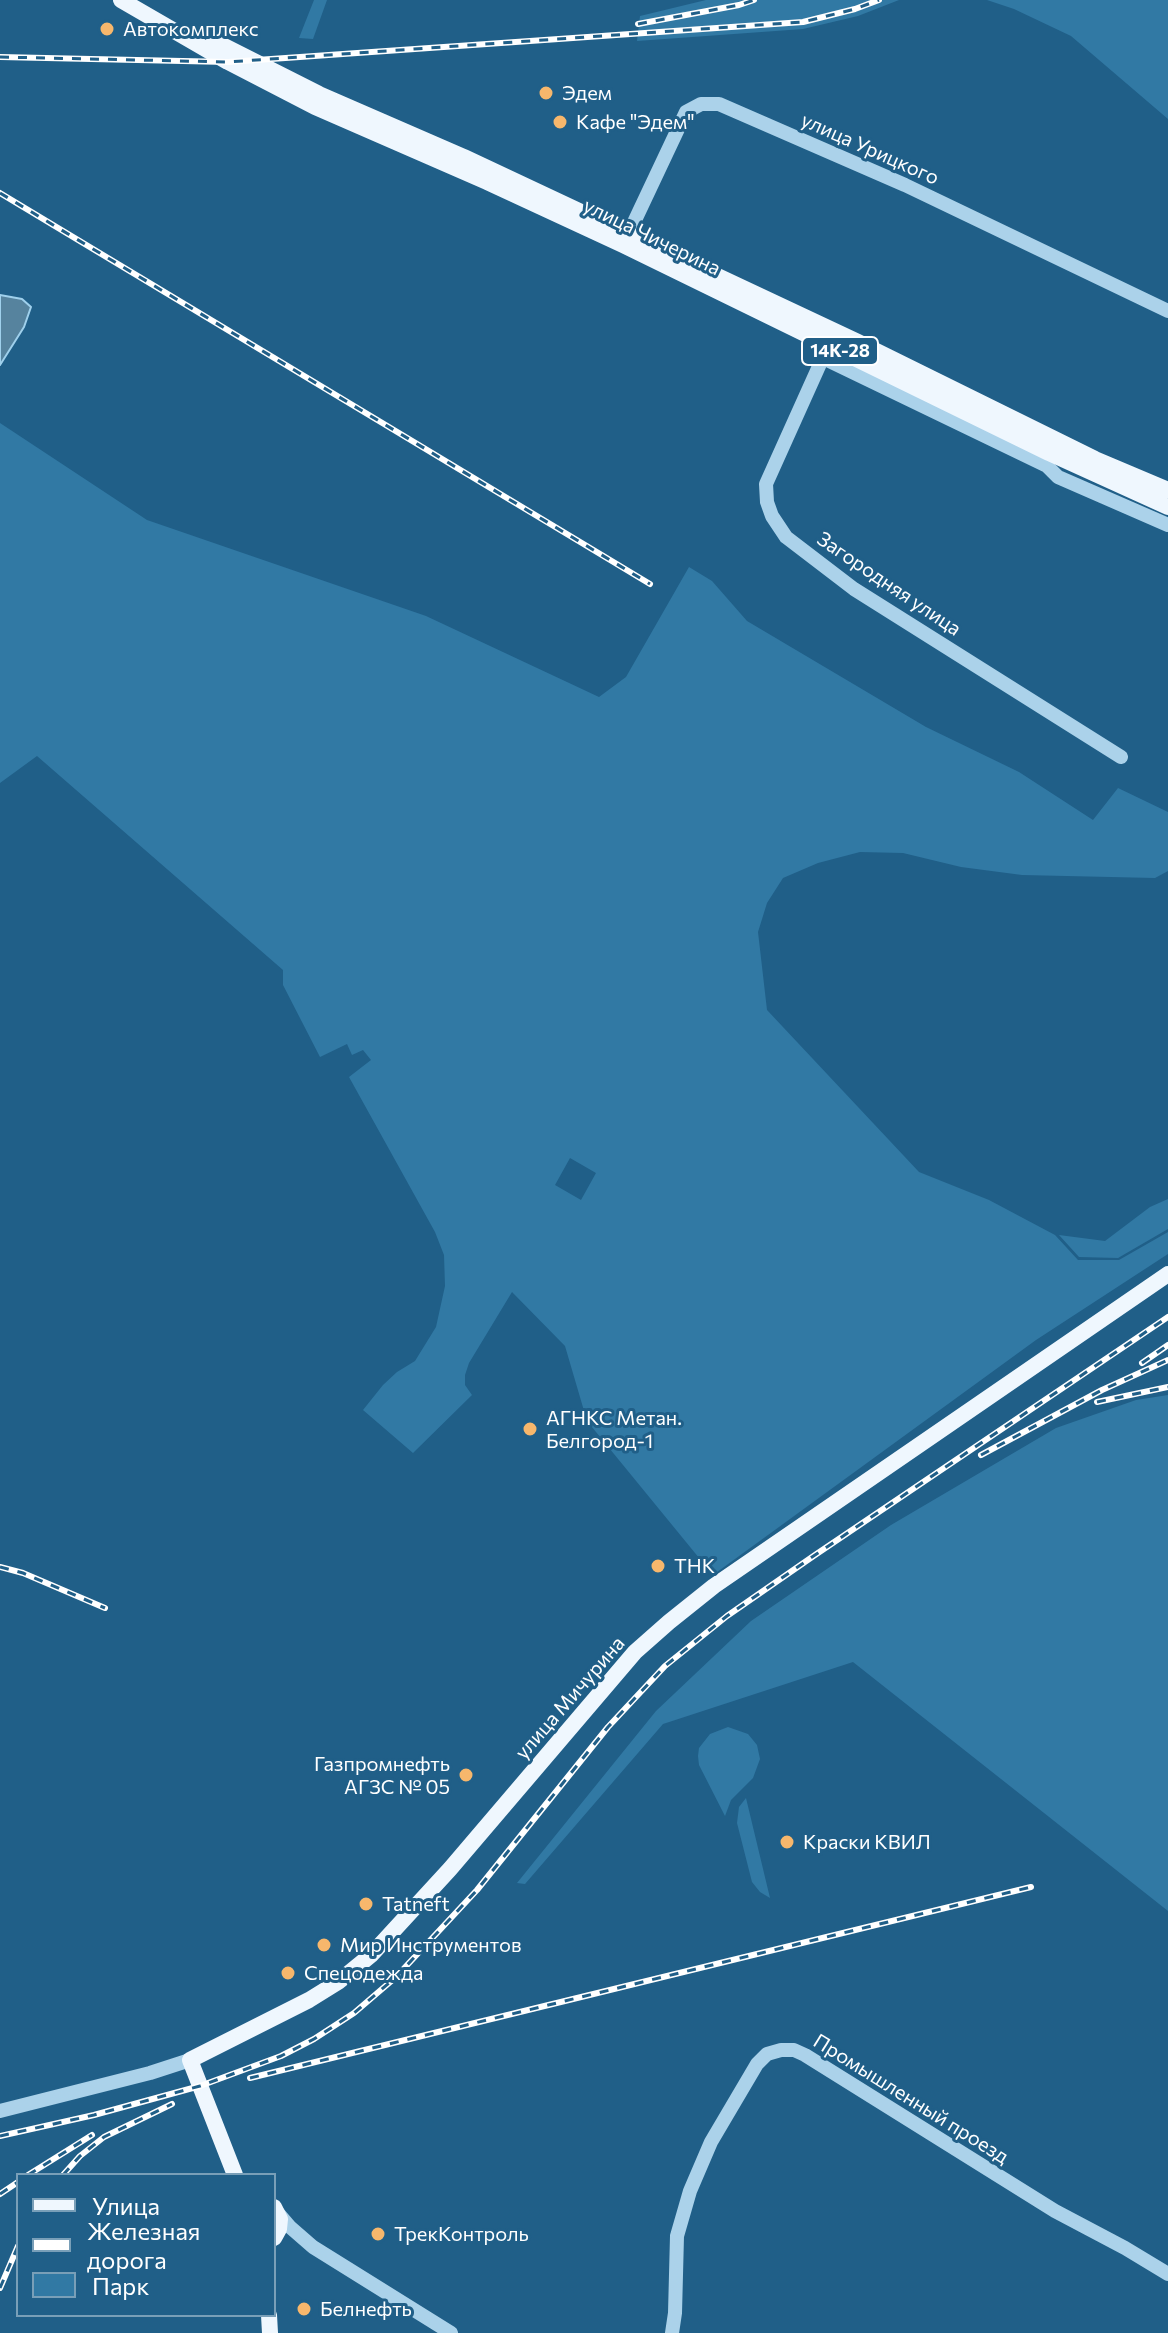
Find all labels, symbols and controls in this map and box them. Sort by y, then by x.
place label: Автокомплекс [123,17,259,41]
marker: Автокомплекс [98,20,116,38]
place label: Эдем [562,81,612,105]
marker: Эдем [537,84,555,102]
street label: улица Урицкого [797,108,943,190]
place label: Кафе "Эдем" [576,110,695,134]
marker: Кафе "Эдем" [551,113,569,131]
street label: улица Чичерина [580,193,724,281]
road number: 14К-28 [802,337,878,365]
street label: Загородняя улица [812,527,966,641]
place label: АГНКС Метан. Белгород-1 [546,1406,682,1453]
marker: АГНКС Метан. Белгород-1 [521,1420,539,1438]
place label: ТНК [674,1554,715,1578]
marker: ТНК [649,1557,667,1575]
street label: улица Мичурина [510,1632,630,1764]
place label: Газпромнефть АГЗС № 05 [314,1752,450,1799]
marker: Газпромнефть АГЗС № 05 [457,1766,475,1784]
place label: Краски КВИЛ [803,1830,931,1854]
marker: Краски КВИЛ [778,1833,796,1851]
place label: Tatneft [382,1892,450,1916]
marker: Tatneft [357,1895,375,1913]
place label: Мир Инструментов [340,1933,522,1957]
marker: Мир Инструментов [315,1936,333,1954]
place label: Спецодежда [304,1961,423,1985]
marker: Спецодежда [279,1964,297,1982]
street label: Промышленный проезд [809,2029,1013,2169]
legend [16,2173,276,2317]
text: Улица [92,2191,160,2220]
text: Железная дорога [87,2216,200,2274]
place label: ТрекКонтроль [394,2222,529,2246]
marker: ТрекКонтроль [369,2225,387,2243]
text: Парк [92,2271,149,2300]
place label: Белнефть [320,2297,412,2321]
marker: Белнефть [295,2300,313,2318]

